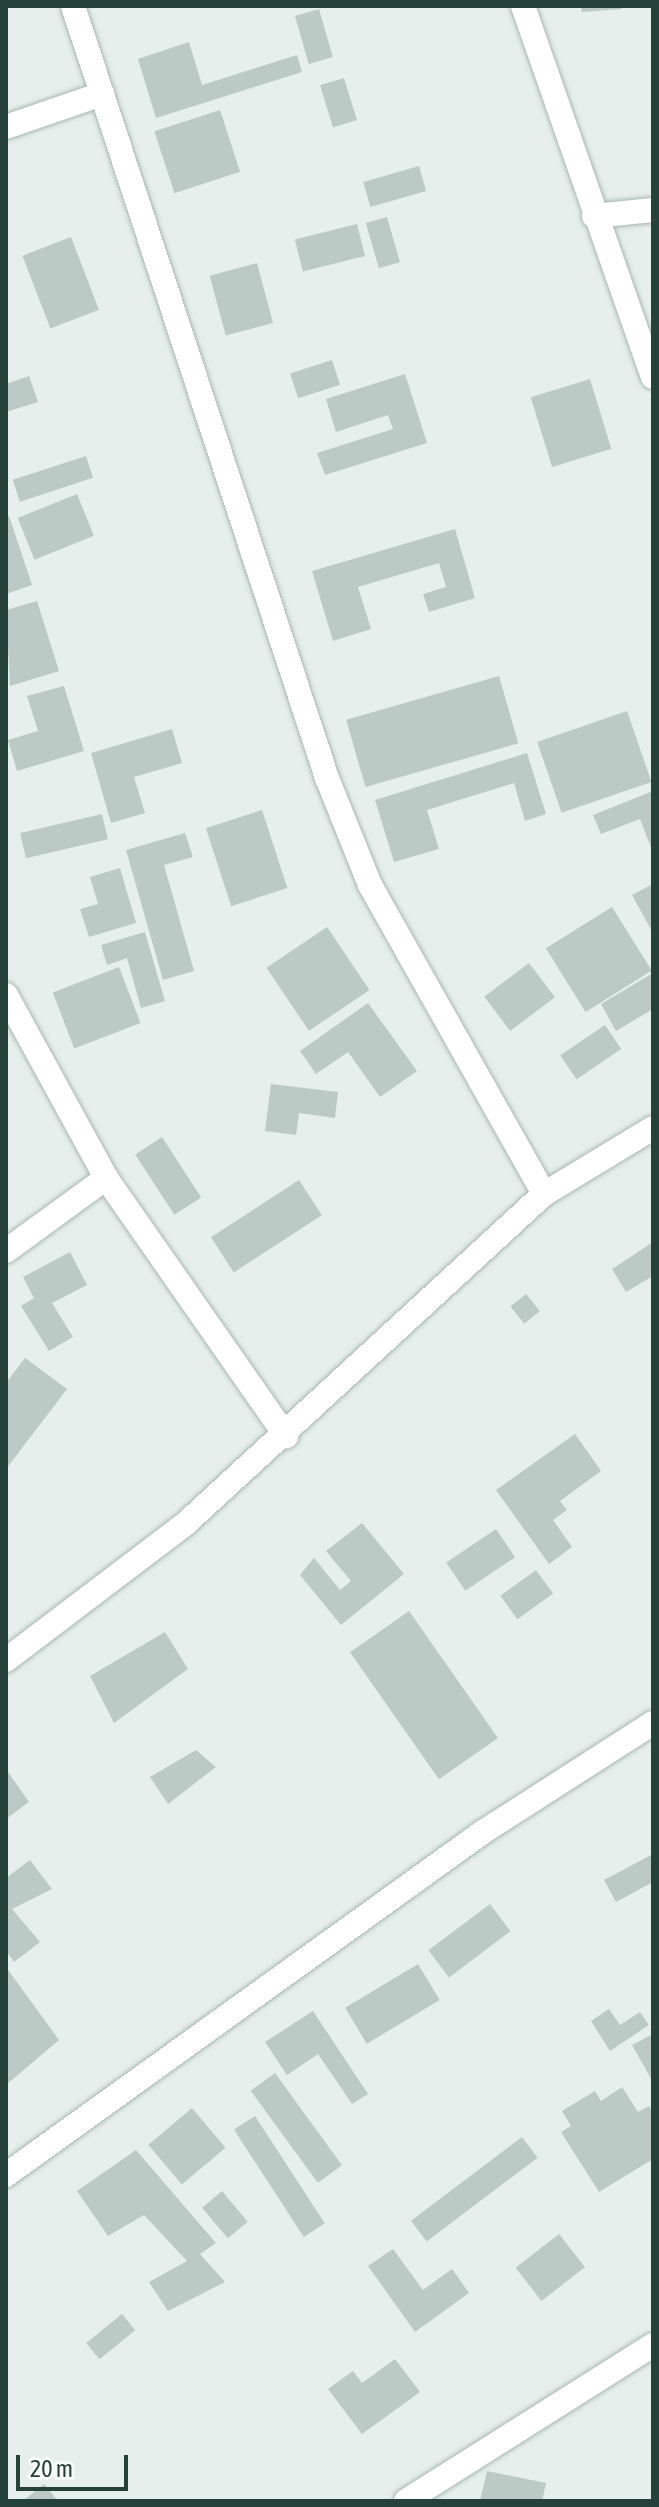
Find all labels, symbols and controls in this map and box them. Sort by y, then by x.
scale bar [20,2439,132,2489]
text: 20 m [30,2455,73,2482]

